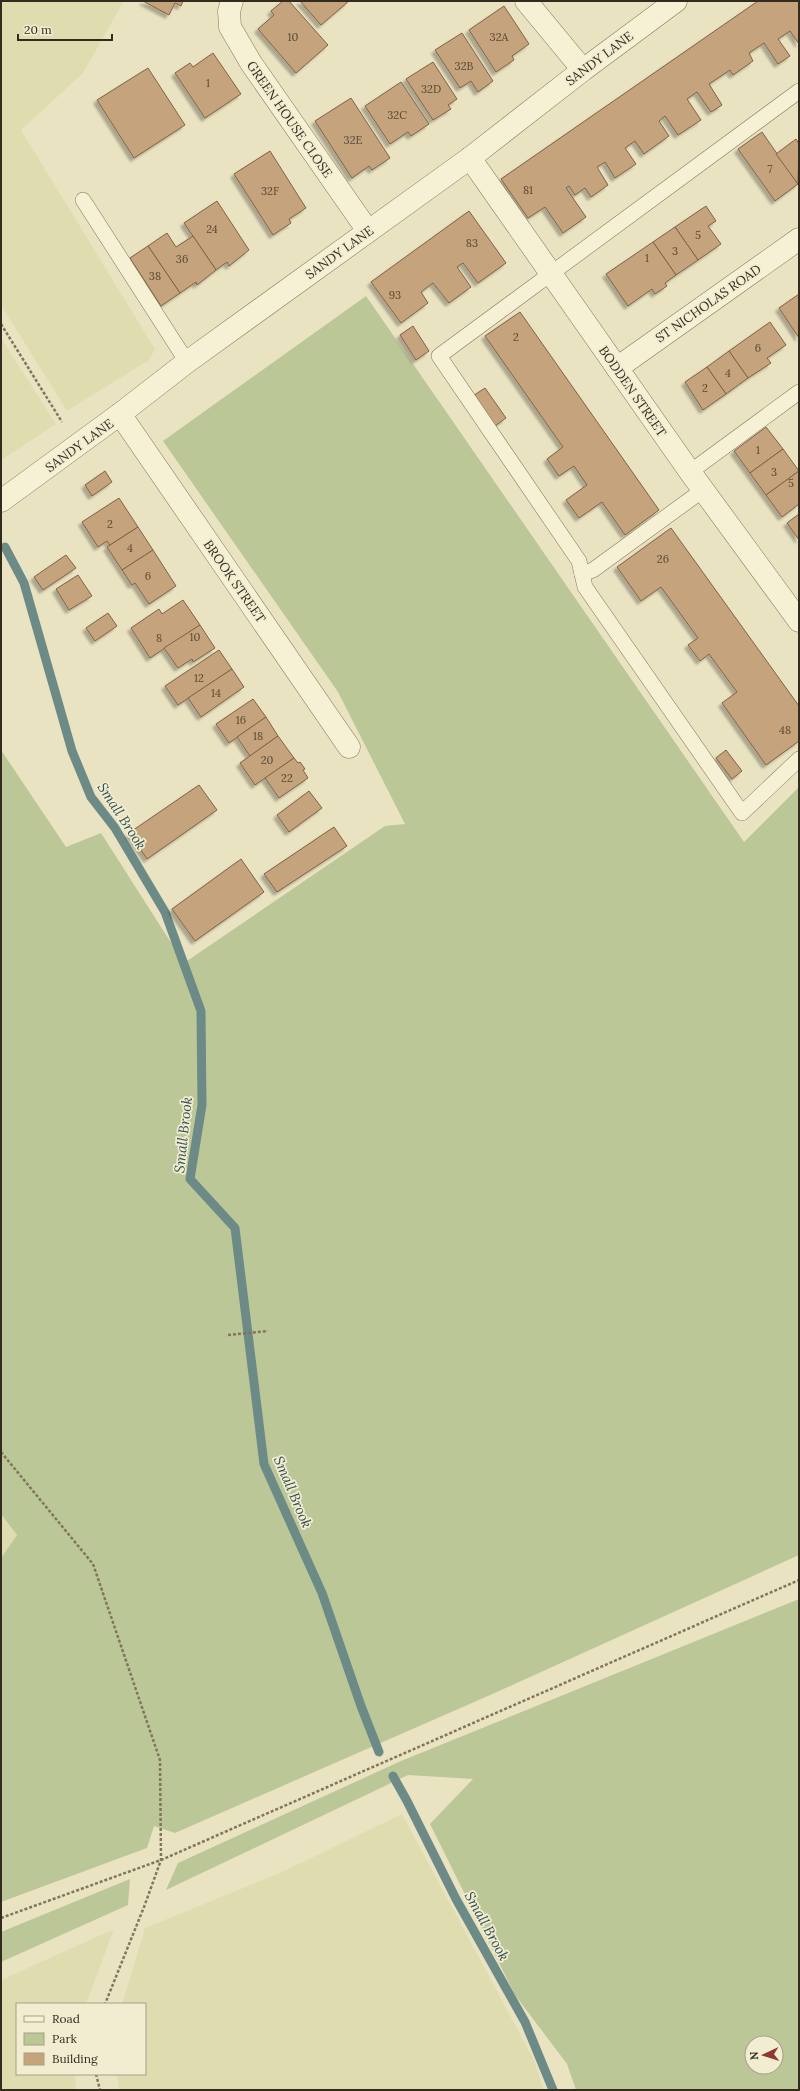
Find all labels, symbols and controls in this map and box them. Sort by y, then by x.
scale bar [18,16,112,42]
text: 20 m [24,22,52,37]
street label: SANDY LANE [562,27,637,89]
house number: 10 [288,30,299,44]
house number: 32A [490,30,510,44]
street label: GREEN HOUSE CLOSE [243,58,336,181]
house number: 32B [455,59,474,73]
house number: 1 [206,76,210,90]
house number: 32D [421,82,441,96]
house number: 32C [387,108,407,122]
house number: 32E [344,133,363,147]
house number: 7 [767,162,773,176]
house number: 81 [523,183,533,197]
house number: 32F [261,184,279,198]
house number: 24 [206,222,218,236]
street label: SANDY LANE [302,222,377,283]
house number: 5 [695,228,701,242]
house number: 83 [466,236,478,250]
house number: 3 [672,244,678,258]
house number: 1 [645,251,649,265]
house number: 36 [176,252,188,266]
street label: ST NICHOLAS ROAD [652,260,765,346]
house number: 38 [149,269,161,283]
house number: 93 [389,288,401,302]
house number: 2 [513,330,519,344]
house number: 6 [755,341,761,355]
street label: BODDEN STREET [595,343,671,441]
house number: 4 [725,366,731,380]
house number: 2 [702,381,708,395]
street label: SANDY LANE [42,415,117,476]
house number: 1 [756,443,760,457]
house number: 3 [771,465,777,479]
house number: 5 [788,476,794,490]
house number: 2 [107,517,113,531]
street label: BROOK STREET [200,537,270,627]
house number: 4 [127,541,133,555]
house number: 26 [657,552,669,566]
house number: 6 [145,569,151,583]
house number: 10 [190,630,201,644]
house number: 8 [156,631,162,645]
house number: 12 [194,671,204,685]
house number: 14 [211,686,221,700]
house number: 16 [236,713,246,727]
house number: 48 [779,723,791,737]
house number: 18 [253,729,263,743]
house number: 20 [261,753,274,767]
house number: 22 [281,771,293,785]
water label: Small Brook [94,779,150,853]
water label: Small Brook [170,1096,196,1174]
water label: Small Brook [270,1453,316,1531]
water label: Small Brook [461,1888,513,1964]
legend [16,2003,146,2075]
text: Road [52,2011,80,2026]
text: Park [52,2031,78,2046]
north arrow [744,2035,784,2075]
text: N [747,2050,761,2060]
text: Building [52,2051,98,2066]

